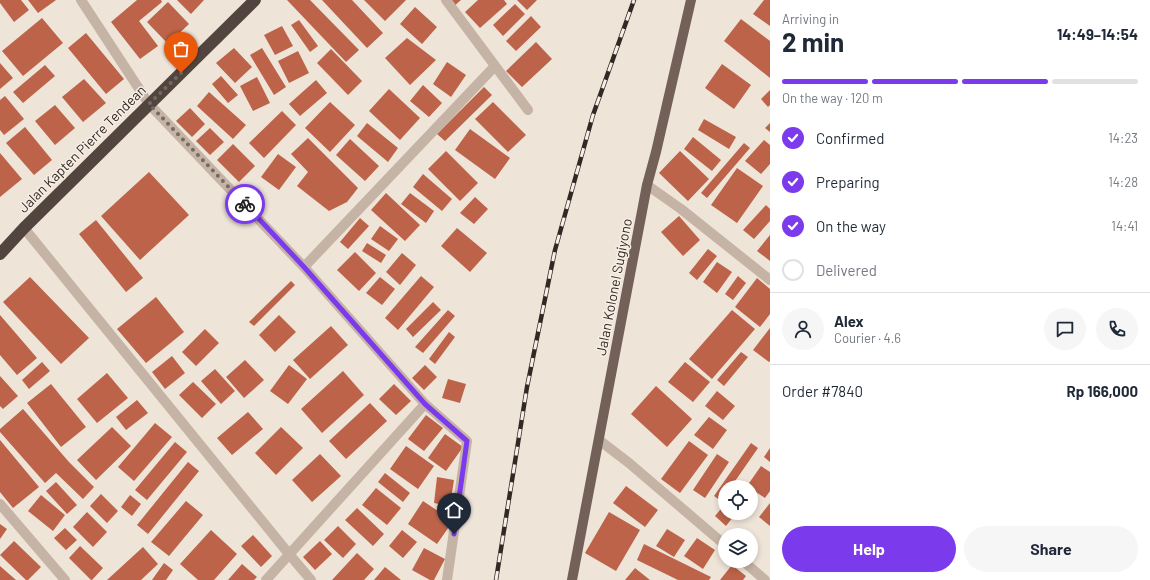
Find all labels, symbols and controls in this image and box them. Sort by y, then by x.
text: Arriving in [782,11,839,27]
text: 14:49–14:54 [1057,25,1138,43]
text: 2 min [782,26,844,57]
pin [164,32,198,73]
icon: bag [170,38,192,60]
street label: Jalan Kapten Pierre Tendean [14,81,149,216]
text: On the way · 120 m [782,90,883,106]
icon: check [782,127,804,149]
text: Confirmed [816,129,884,147]
text: 14:23 [1108,130,1138,146]
icon: check [782,171,804,193]
text: Preparing [816,173,880,191]
text: 14:28 [1108,174,1138,190]
courier [225,184,265,224]
icon: bike [234,193,256,215]
icon: check [782,215,804,237]
street label: Jalan Kolonel Sugiyono [592,217,635,357]
text: On the way [816,217,886,235]
text: 14:41 [1111,218,1138,234]
text: Delivered [816,261,877,279]
button: person [782,308,824,350]
button: chat [1044,308,1086,350]
button: phone [1096,308,1138,350]
text: Alex [834,312,864,330]
text: Courier · 4.6 [834,330,901,346]
text: Order #7840 [782,382,863,400]
text: Rp 166,000 [1067,382,1138,400]
map controls [718,480,758,568]
button: locate [718,480,758,520]
pin [437,493,471,534]
icon: home [443,499,465,521]
button: Help [782,526,956,572]
button: Share [964,526,1138,572]
button: layers [718,528,758,568]

